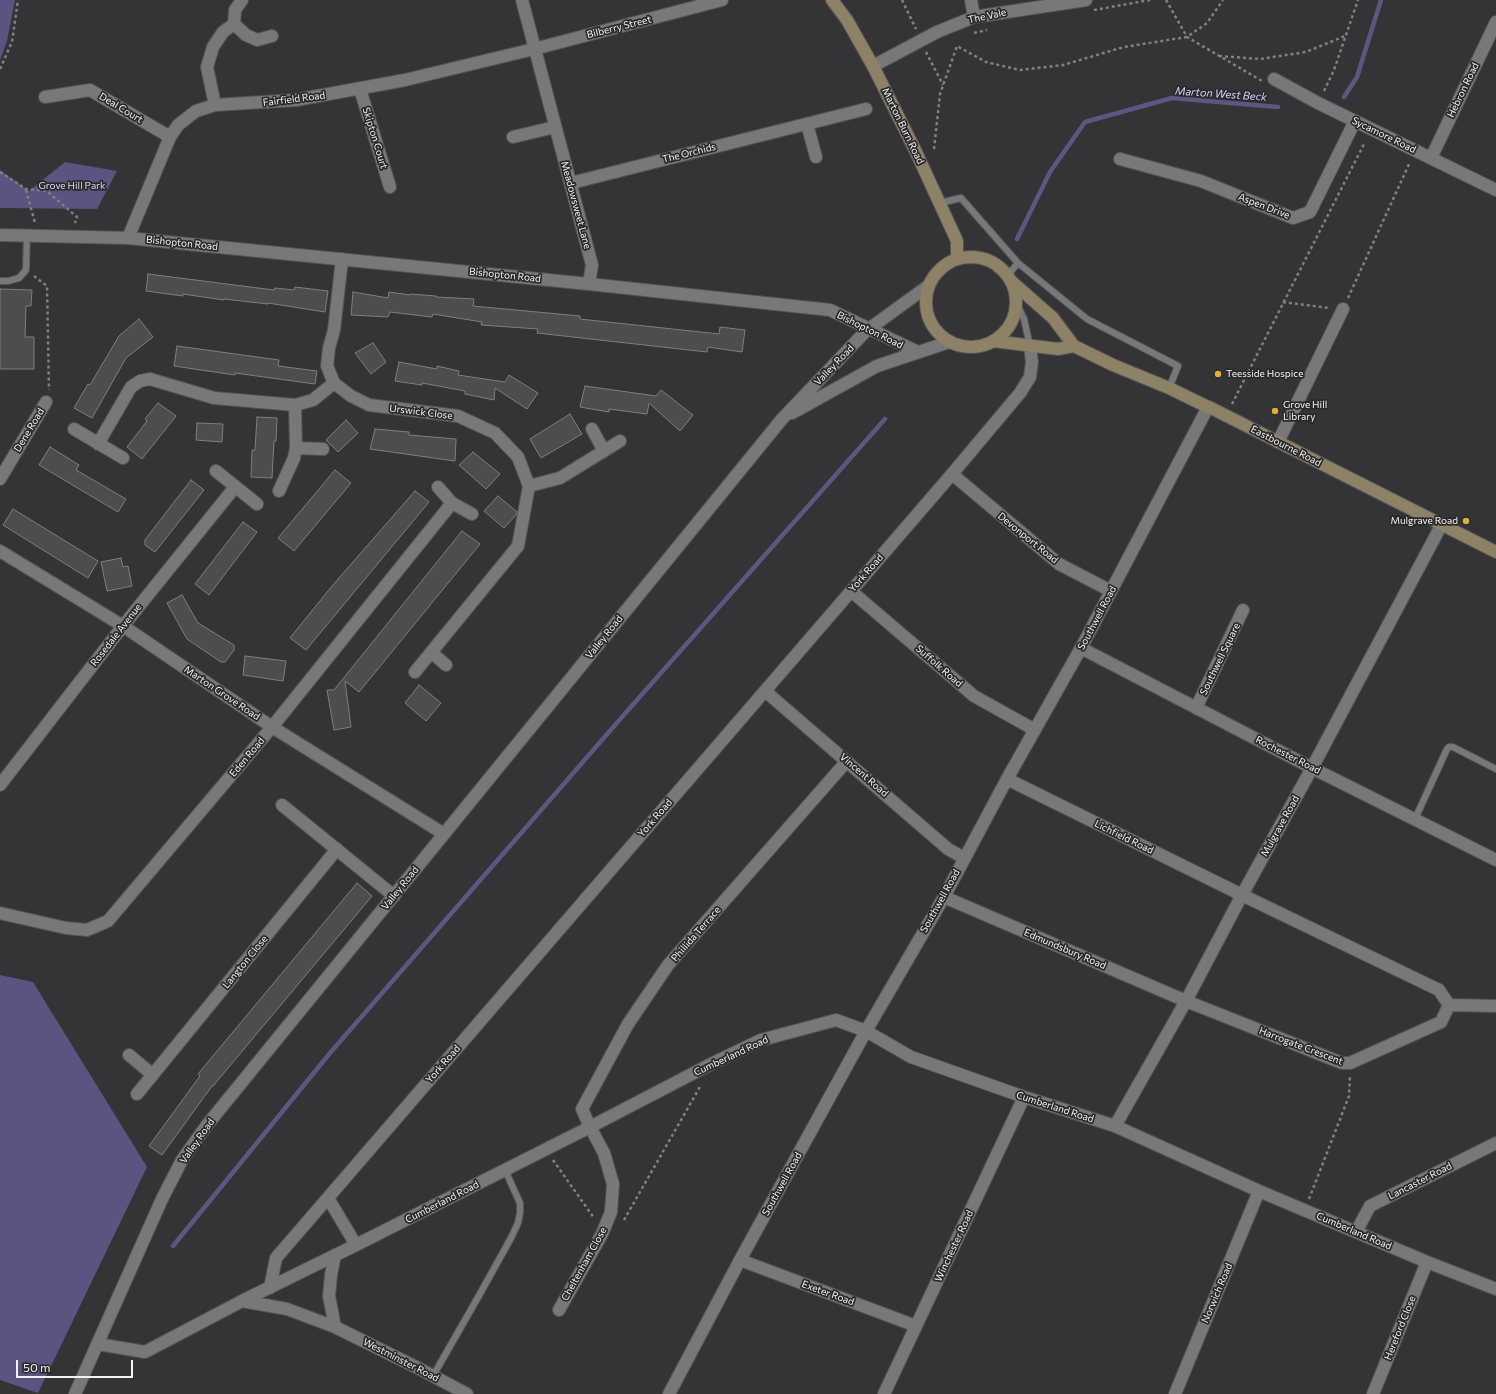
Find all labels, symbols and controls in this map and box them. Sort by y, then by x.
street label: The Vale [967,6,1007,26]
street label: Bilberry Street [585,13,653,41]
street label: Hebron Road [1445,61,1481,119]
water label: Marton West Beck [1175,84,1267,104]
street label: Marton Burn Road [879,86,927,166]
street label: Fairfield Road [262,89,326,109]
street label: Deal Court [97,90,145,126]
street label: Skipton Court [360,106,390,170]
street label: Sycamore Road [1350,114,1418,156]
street label: The Orchids [661,141,717,165]
street label: Meadowsweet Lane [559,160,593,250]
park label: Grove Hill Park [38,180,106,192]
street label: Aspen Drive [1236,191,1292,221]
street label: Bishopton Road [146,233,218,253]
street label: Bishopton Road [469,265,541,285]
street label: Bishopton Road [835,309,905,351]
street label: Valley Road [812,342,856,388]
place label: Teesside Hospice [1226,368,1303,380]
marker: Teesside Hospice [1213,369,1223,379]
place label: Grove Hill Library [1283,399,1327,422]
street label: Urswick Close [389,402,453,422]
street label: Dene Road [11,406,47,454]
marker: Grove Hill Library [1270,406,1280,416]
street label: Eastbourne Road [1249,423,1323,469]
street label: Devonport Road [995,510,1061,566]
place label: Mulgrave Road [1390,515,1458,527]
marker: Mulgrave Road [1461,516,1471,526]
street label: York Road [846,552,886,594]
street label: Southwell Road [1075,584,1119,652]
street label: Rosedale Avenue [88,601,144,669]
street label: Valley Road [583,613,625,661]
street label: Southwell Square [1197,621,1243,697]
street label: Suffolk Road [913,642,965,690]
street label: Marton Grove Road [182,663,262,723]
street label: Rochester Road [1253,733,1323,777]
street label: Eden Road [227,735,267,779]
street label: Vincent Road [837,751,891,799]
street label: Mulgrave Road [1258,794,1302,858]
street label: York Road [635,797,675,839]
street label: Lichfield Road [1092,818,1156,856]
street label: Valley Road [379,864,421,912]
street label: Southwell Road [918,867,962,935]
street label: Phillida Terrace [669,904,723,964]
street label: Edmundsbury Road [1022,926,1108,972]
street label: Langton Close [220,933,270,991]
street label: Harrogate Crescent [1257,1024,1345,1068]
street label: Cumberland Road [692,1033,770,1079]
street label: York Road [423,1043,463,1085]
street label: Cumberland Road [1015,1089,1095,1125]
street label: Valley Road [177,1116,217,1166]
street label: Southwell Road [760,1150,804,1218]
street label: Lancaster Road [1386,1160,1454,1202]
street label: Cumberland Road [403,1178,481,1226]
street label: Winchester Road [932,1208,976,1284]
street label: Cumberland Road [1314,1210,1394,1252]
street label: Cheltenham Close [559,1225,609,1303]
street label: Norwich Road [1199,1261,1235,1325]
street label: Exeter Road [800,1278,856,1308]
street label: Hereford Close [1382,1294,1418,1362]
street label: Westminster Road [361,1336,441,1384]
scale bar [18,1352,135,1378]
text: 50 m [23,1360,51,1374]

